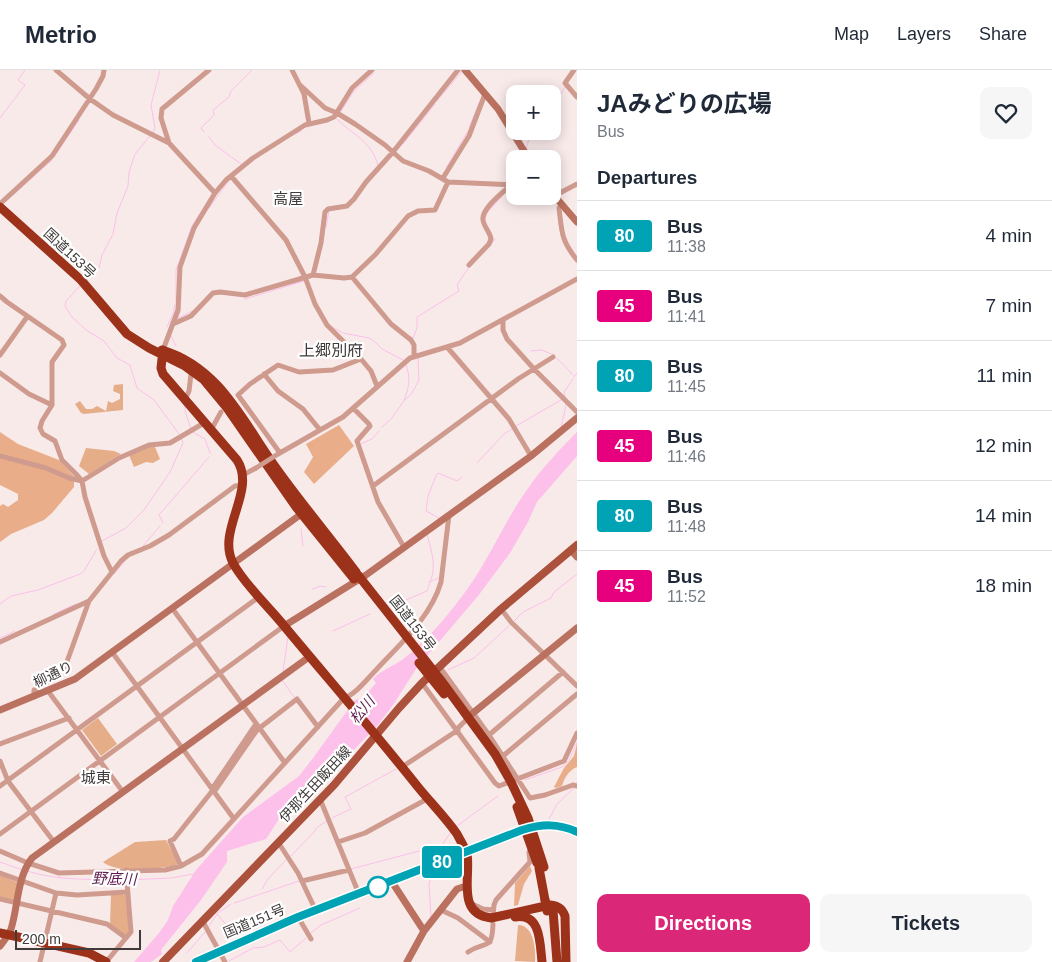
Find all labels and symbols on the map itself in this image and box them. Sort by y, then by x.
district label: 高屋 [273,190,303,207]
street label: 国道153号 [41,225,99,281]
district label: 上郷別府 [299,342,363,359]
street label: 国道153号 [387,592,439,654]
street label: 柳通り [31,658,75,690]
water label: 松川 [346,691,379,727]
street label: 伊那生田飯田線 [276,743,354,825]
district label: 城東 [81,769,111,786]
line badge: 80 [420,846,464,878]
water label: 野底川 [91,870,139,887]
unlabelled marker [367,876,389,898]
street label: 国道151号 [221,901,287,941]
scale bar [15,927,141,950]

